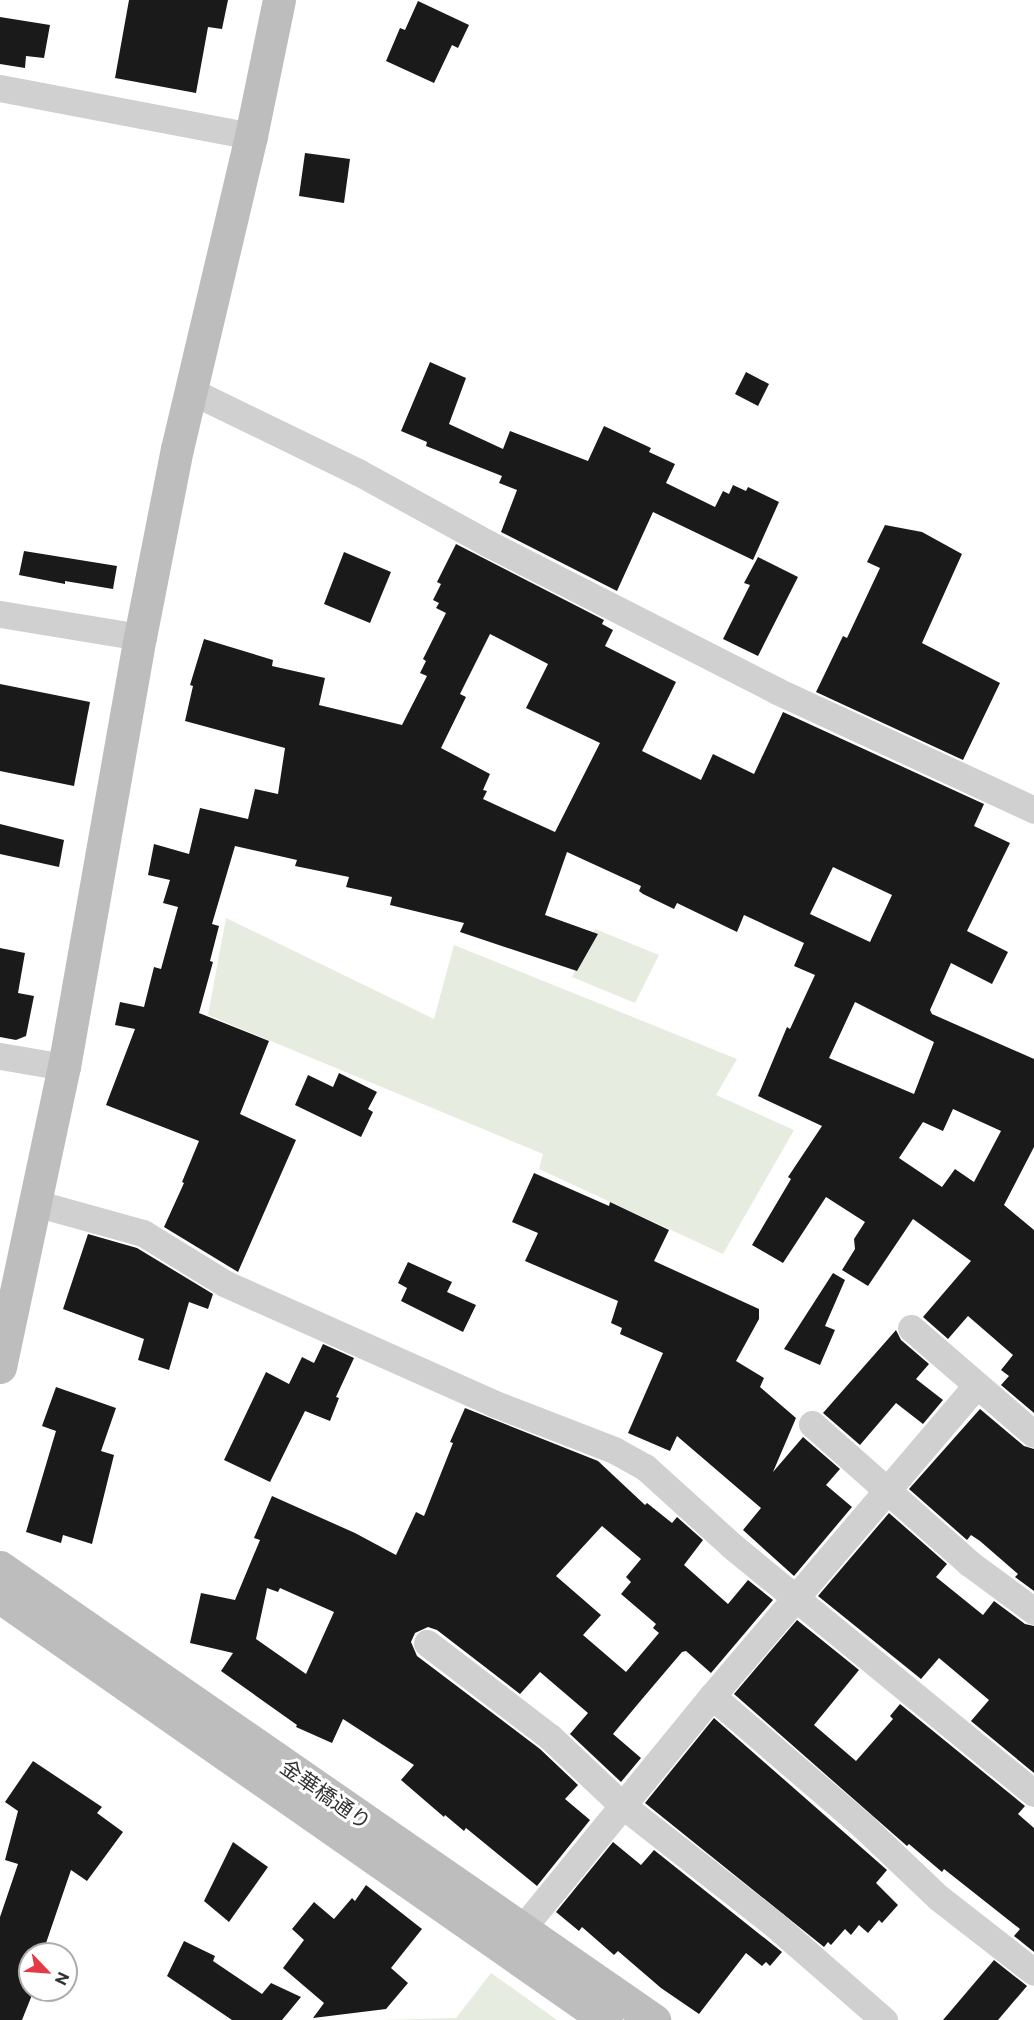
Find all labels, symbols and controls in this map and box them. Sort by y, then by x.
street label: 金華橋通り [276,1754,376,1834]
north arrow [18,1942,78,2002]
text: N [52,1970,74,1988]

